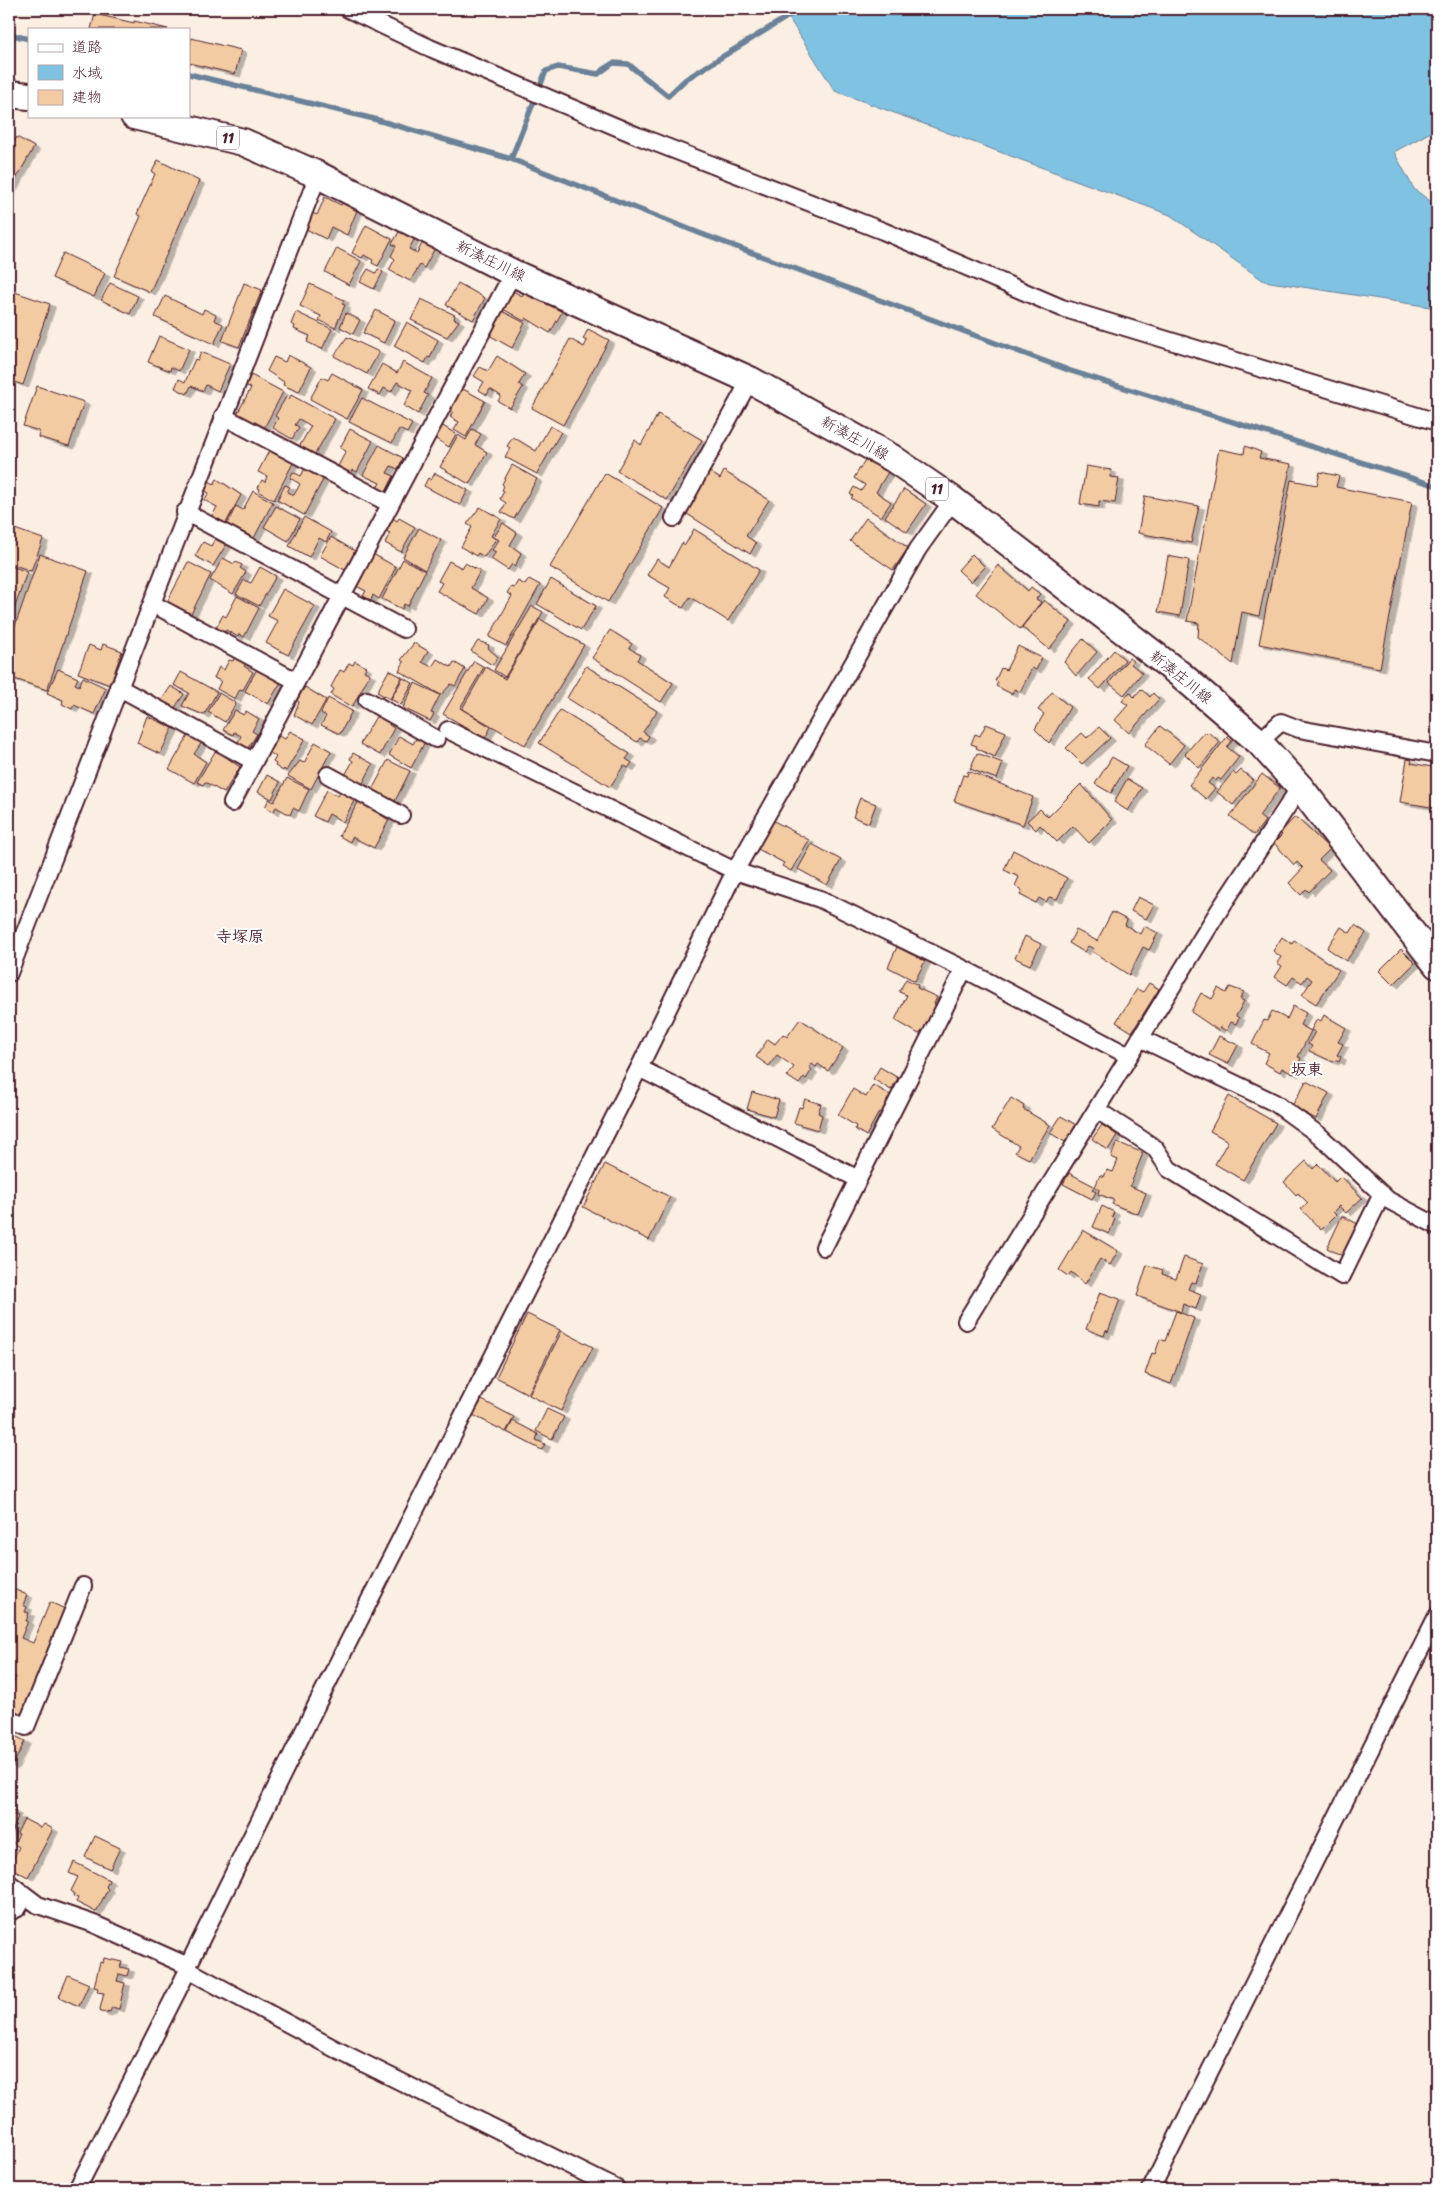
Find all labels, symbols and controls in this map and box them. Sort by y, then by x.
legend [28,28,190,118]
text: 道路 [72,34,102,60]
text: 水域 [72,60,102,86]
text: 建物 [72,84,102,110]
road number: 11 [217,126,239,150]
street label: 新湊庄川線 [452,233,530,289]
street label: 新湊庄川線 [816,408,894,468]
road number: 11 [926,478,948,500]
street label: 新湊庄川線 [1144,643,1218,711]
district label: 寺塚原 [216,922,264,951]
district label: 坂東 [1291,1055,1323,1084]

